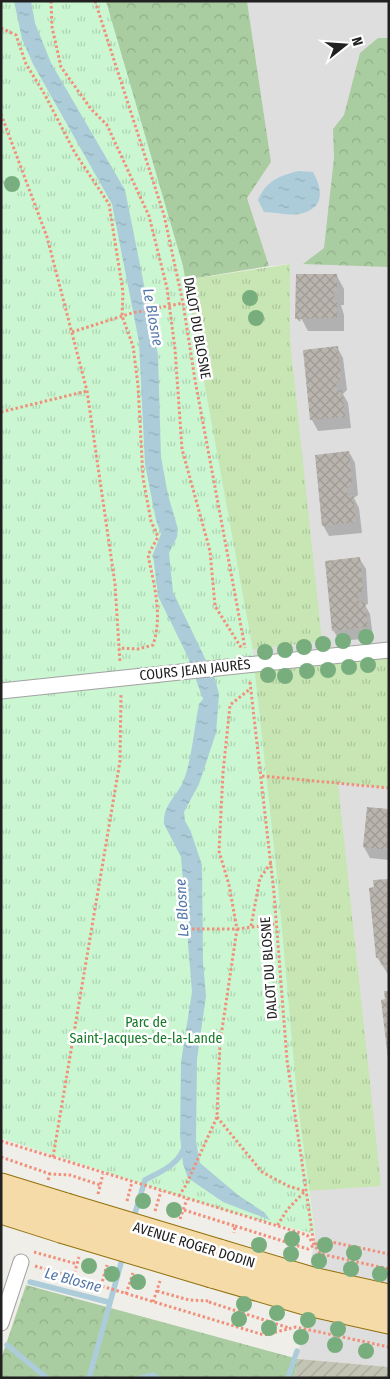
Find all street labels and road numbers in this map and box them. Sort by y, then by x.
street label: DALOT DU BLOSNE [180,276,214,380]
street label: COURS JEAN JAURÈS [139,655,251,684]
street label: DALOT DU BLOSNE [257,916,281,1020]
street label: AVENUE ROGER DODIN [131,1218,257,1272]

